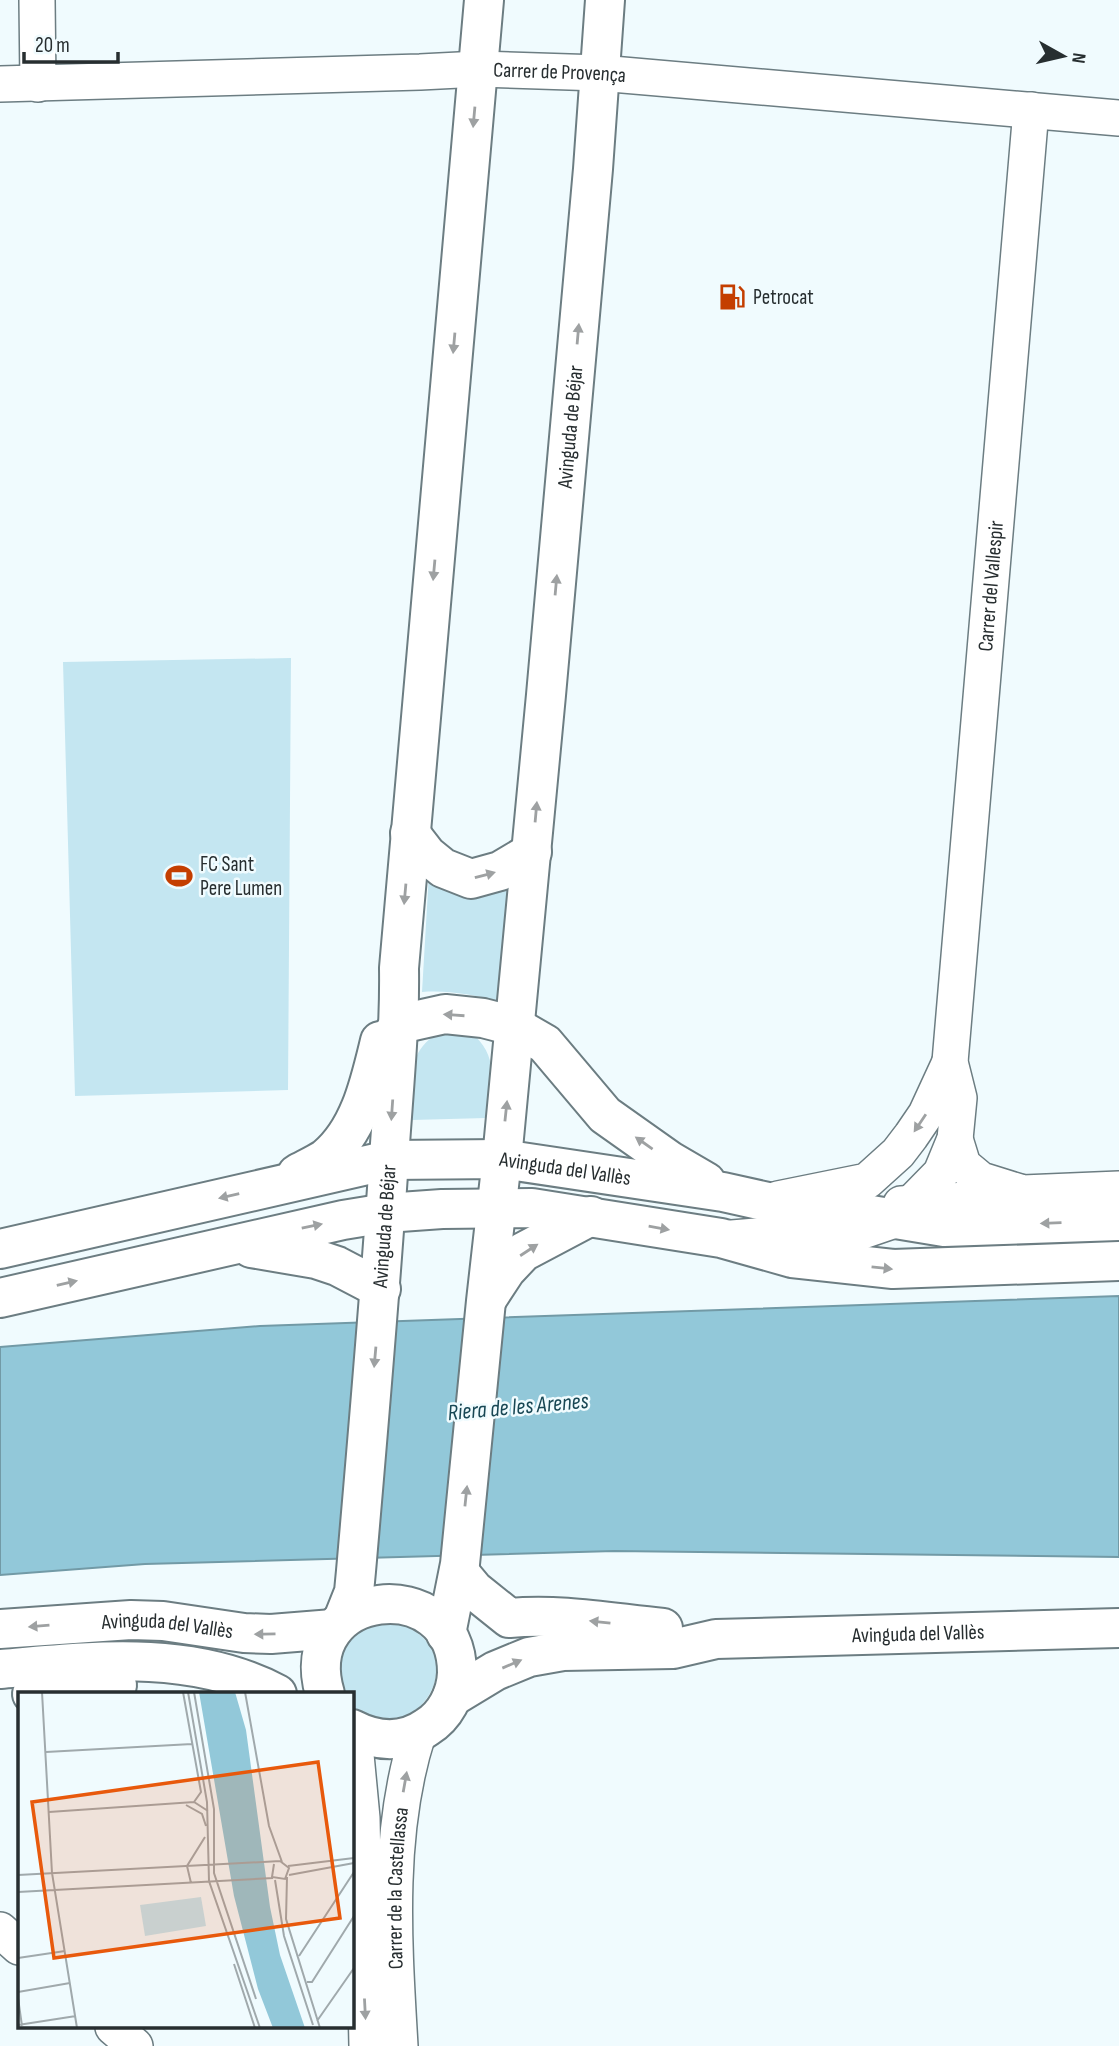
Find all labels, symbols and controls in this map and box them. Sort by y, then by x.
scale bar [24,21,119,65]
north arrow [1028,21,1098,91]
text: 20 m [35,33,70,58]
text: N [1066,52,1090,65]
street label: Carrer de Provença [493,57,627,88]
one-way arrow [468,106,479,128]
fuel station icon: Petrocat [717,282,747,312]
place label: Petrocat [753,285,814,310]
one-way arrow [573,323,584,345]
one-way arrow [448,333,459,355]
street label: Avinguda de Béjar [552,364,588,490]
street label: Carrer del Vallespir [972,520,1009,652]
one-way arrow [428,559,439,581]
one-way arrow [551,574,562,596]
one-way arrow [531,801,542,823]
place label: FC Sant Pere Lumen [200,852,282,901]
sports icon: FC Sant Pere Lumen [164,861,194,891]
one-way arrow [474,869,496,880]
one-way arrow [399,883,410,905]
one-way arrow [443,1009,465,1020]
one-way arrow [386,1099,397,1121]
one-way arrow [500,1100,511,1122]
one-way arrow [913,1114,927,1132]
one-way arrow [635,1136,653,1150]
street label: Avinguda del Vallès [497,1146,633,1191]
street label: Avinguda de Béjar [367,1164,401,1290]
one-way arrow [218,1191,240,1202]
one-way arrow [1040,1218,1062,1229]
one-way arrow [301,1220,323,1231]
one-way arrow [648,1223,670,1234]
one-way arrow [520,1243,539,1256]
one-way arrow [871,1263,893,1274]
one-way arrow [56,1277,78,1288]
one-way arrow [369,1346,380,1368]
water label: Riera de les Arenes [446,1387,590,1427]
one-way arrow [461,1484,472,1506]
street label: Avinguda del Vallès [100,1608,235,1644]
one-way arrow [589,1616,611,1627]
street label: Avinguda del Vallès [851,1619,985,1648]
one-way arrow [28,1621,50,1632]
one-way arrow [254,1628,276,1639]
one-way arrow [501,1658,522,1669]
inset map [18,1692,354,2028]
one-way arrow [400,1771,411,1793]
street label: Carrer de la Castellassa [382,1806,414,1970]
one-way arrow [360,1998,371,2020]

